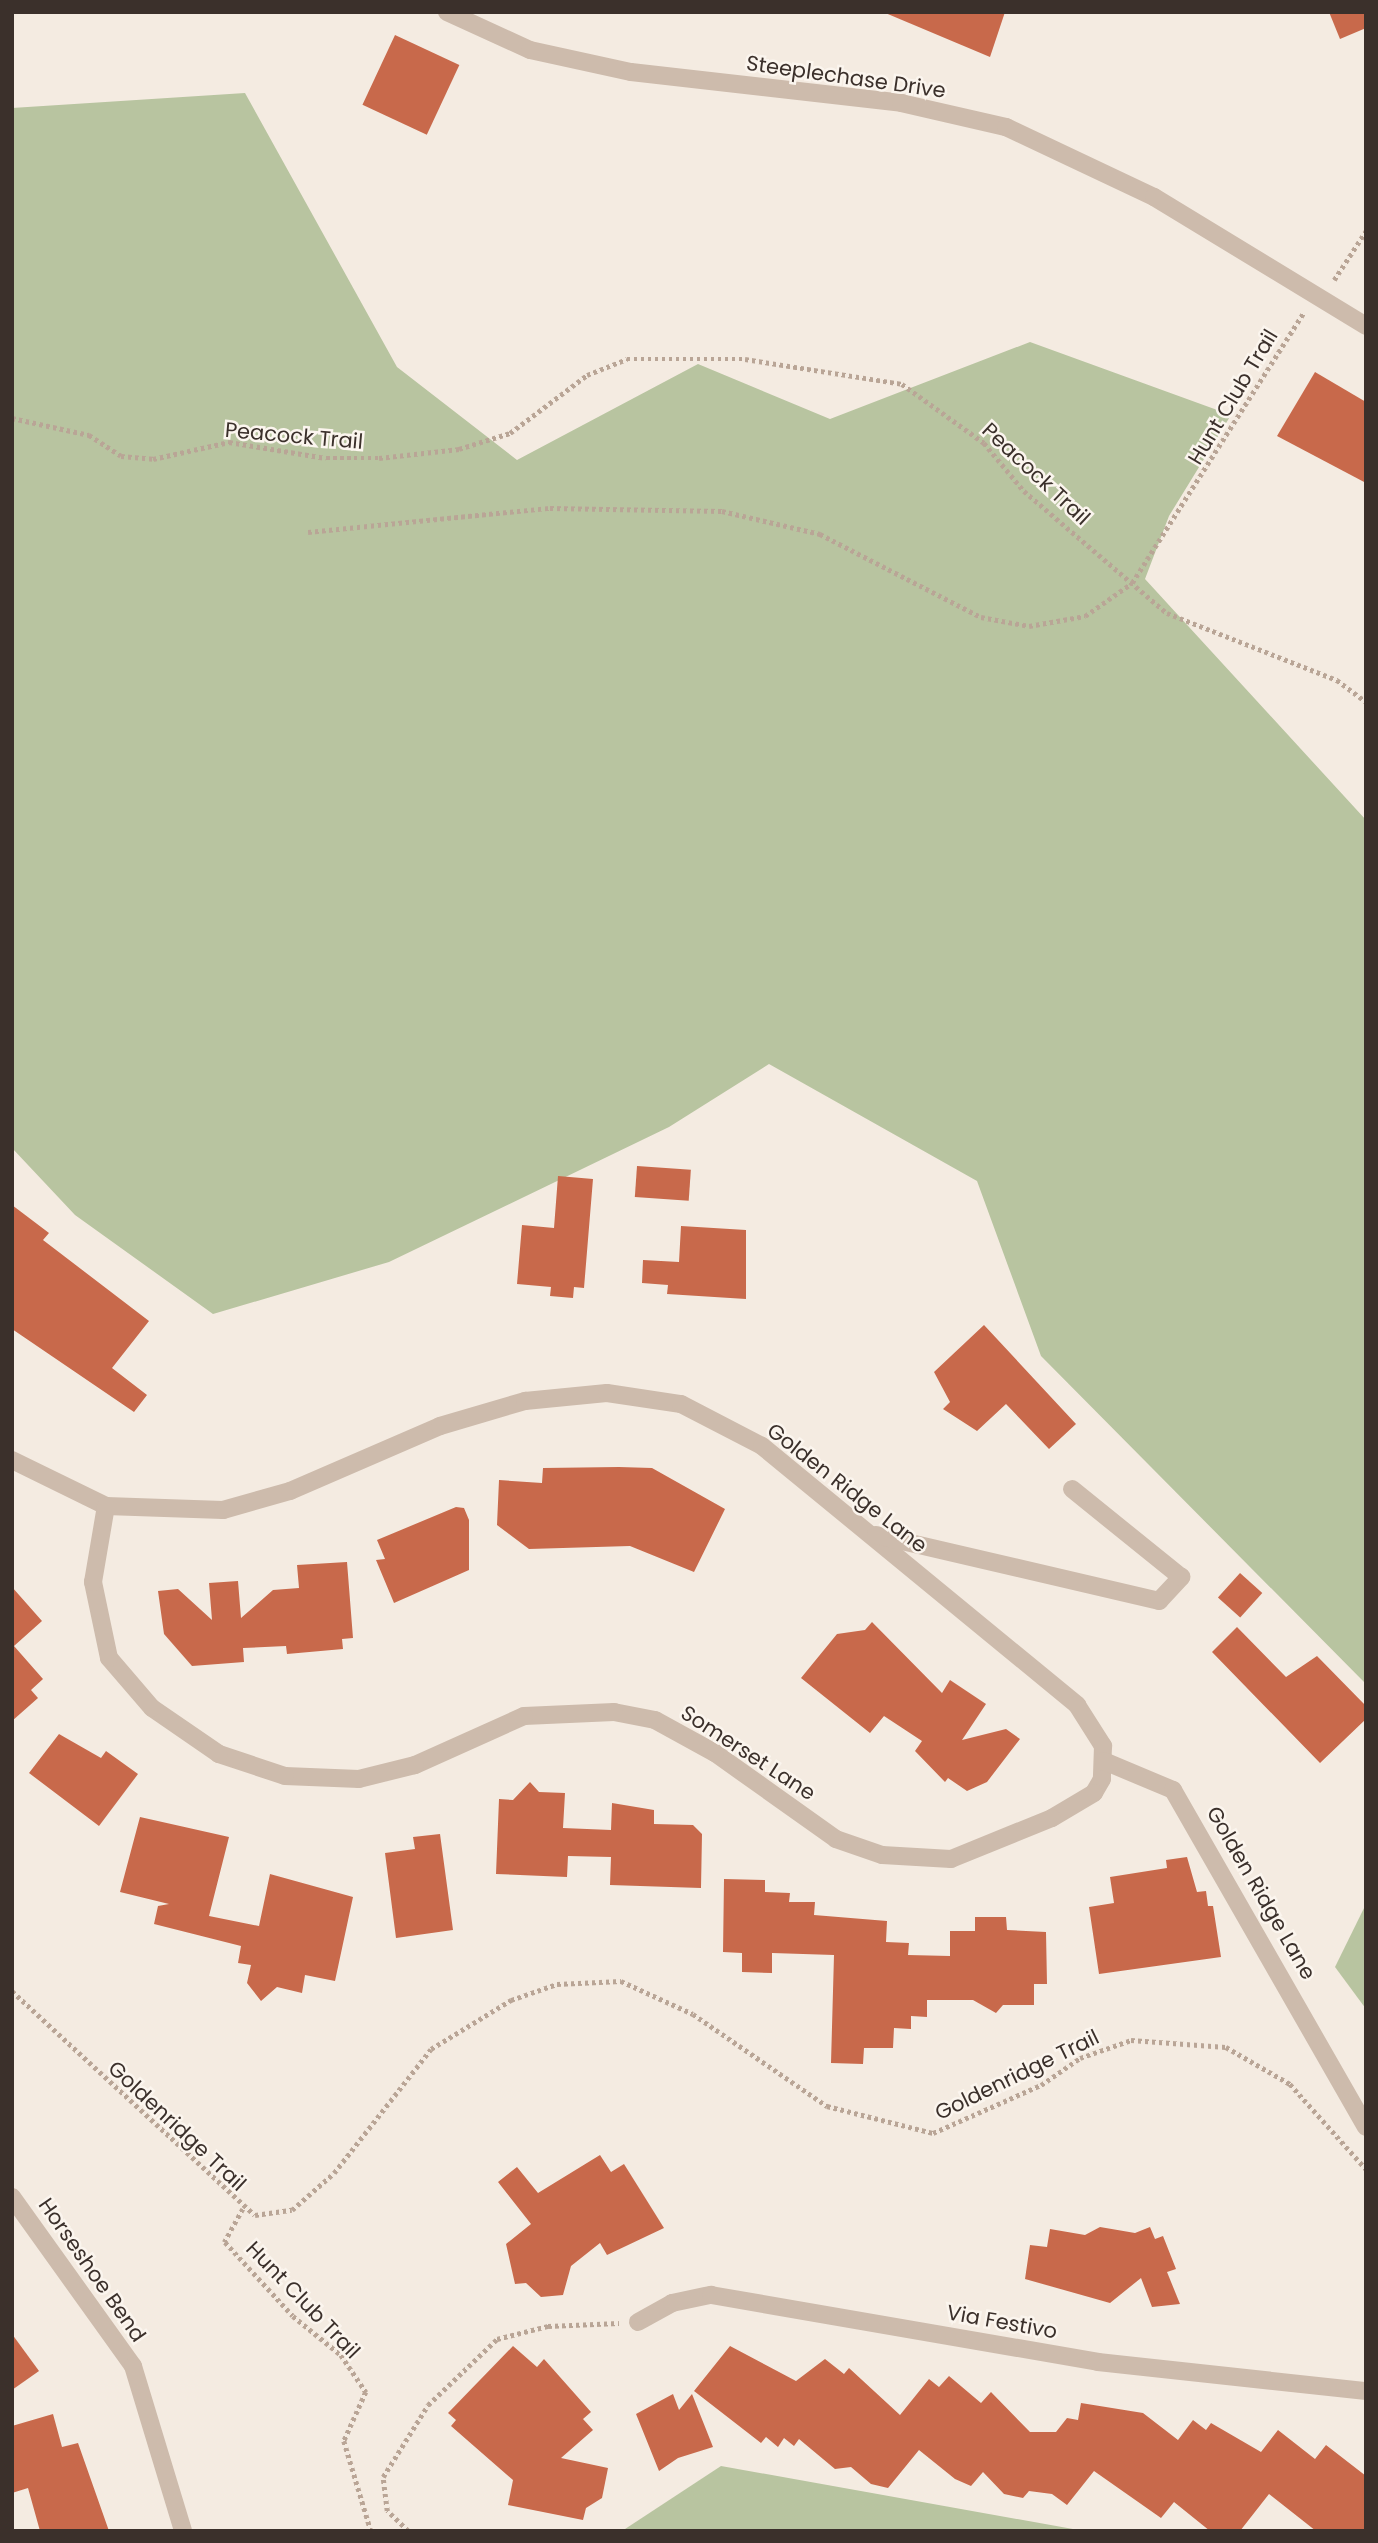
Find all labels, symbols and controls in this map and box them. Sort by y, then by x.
street label: Steeplechase Drive [745,51,947,103]
street label: Hunt Club Trail [1183,325,1283,469]
street label: Peacock Trail [224,417,364,455]
street label: Peacock Trail [977,418,1095,530]
street label: Golden Ridge Lane [762,1418,932,1558]
street label: Somerset Lane [676,1700,820,1806]
street label: Golden Ridge Lane [1201,1802,1321,1984]
street label: Goldenridge Trail [931,2024,1103,2126]
street label: Goldenridge Trail [103,2056,251,2196]
street label: Horseshoe Bend [33,2193,151,2347]
street label: Hunt Club Trail [241,2236,365,2364]
street label: Via Festivo [945,2300,1059,2344]

